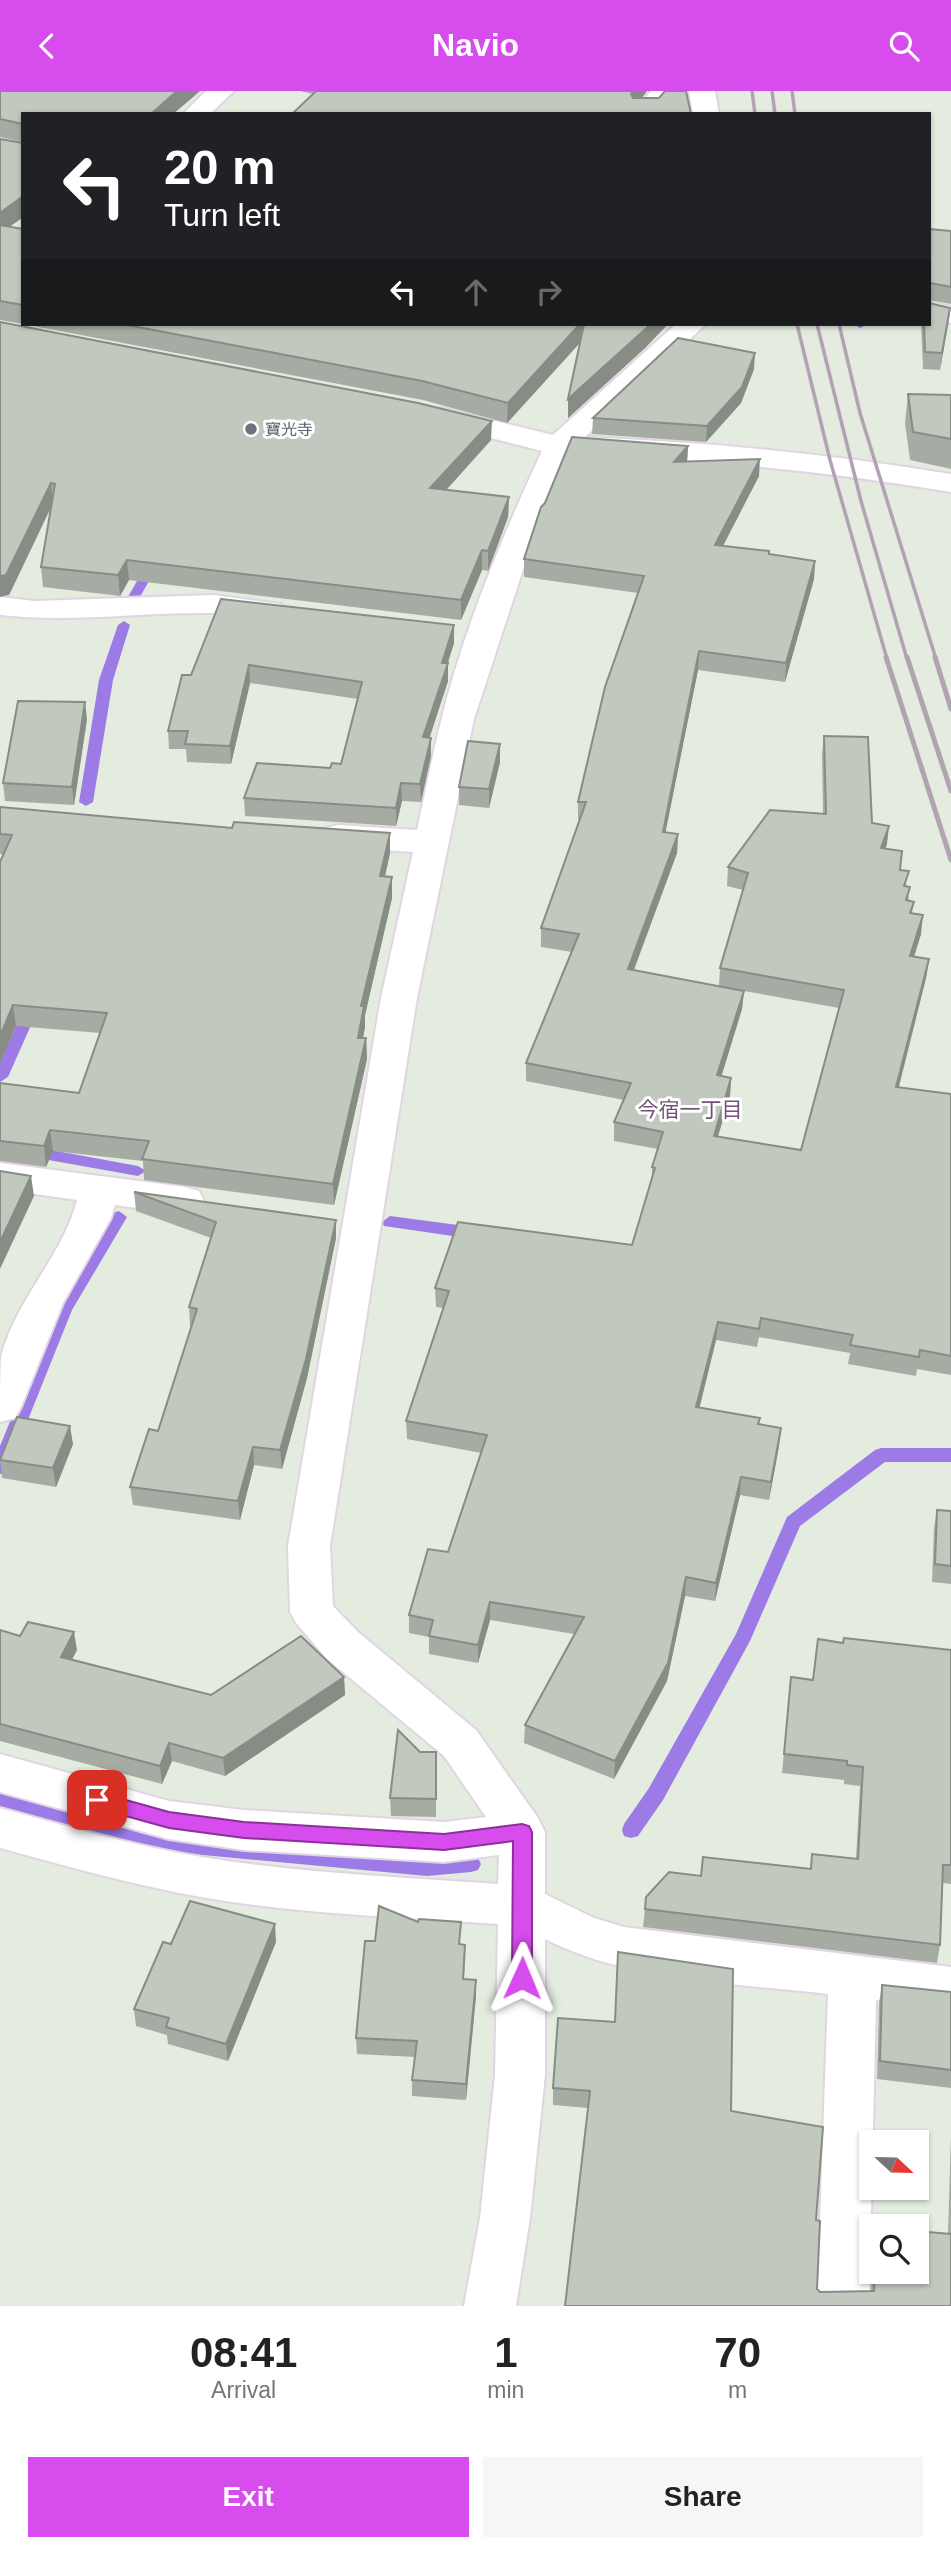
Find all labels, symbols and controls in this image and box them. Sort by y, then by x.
icon: back [28,27,66,65]
text: Navio [432,27,519,63]
icon: search [885,27,923,65]
icon: left [49,140,140,231]
text: 20 m [164,140,276,194]
text: Turn left [164,197,280,233]
icon: left [384,273,422,311]
icon: ahead [457,273,495,311]
icon: right [530,273,568,311]
marker: 寶光寺 [243,421,259,437]
place label: 寶光寺 [265,421,313,438]
district label: 今宿一丁目 [638,1098,743,1121]
pin [67,1770,127,1830]
icon: arrive [78,1781,116,1819]
position arrow [485,1941,559,2015]
north arrow [859,2130,929,2200]
map controls [859,2130,929,2284]
button: search [859,2214,929,2284]
text: 08:41 [190,2329,297,2376]
text: 1 [494,2329,518,2376]
text: 70 [714,2329,761,2376]
text: Arrival [211,2377,276,2403]
text: min [487,2377,524,2403]
text: m [728,2377,747,2403]
button: Exit [28,2457,469,2537]
button: Share [483,2457,923,2537]

